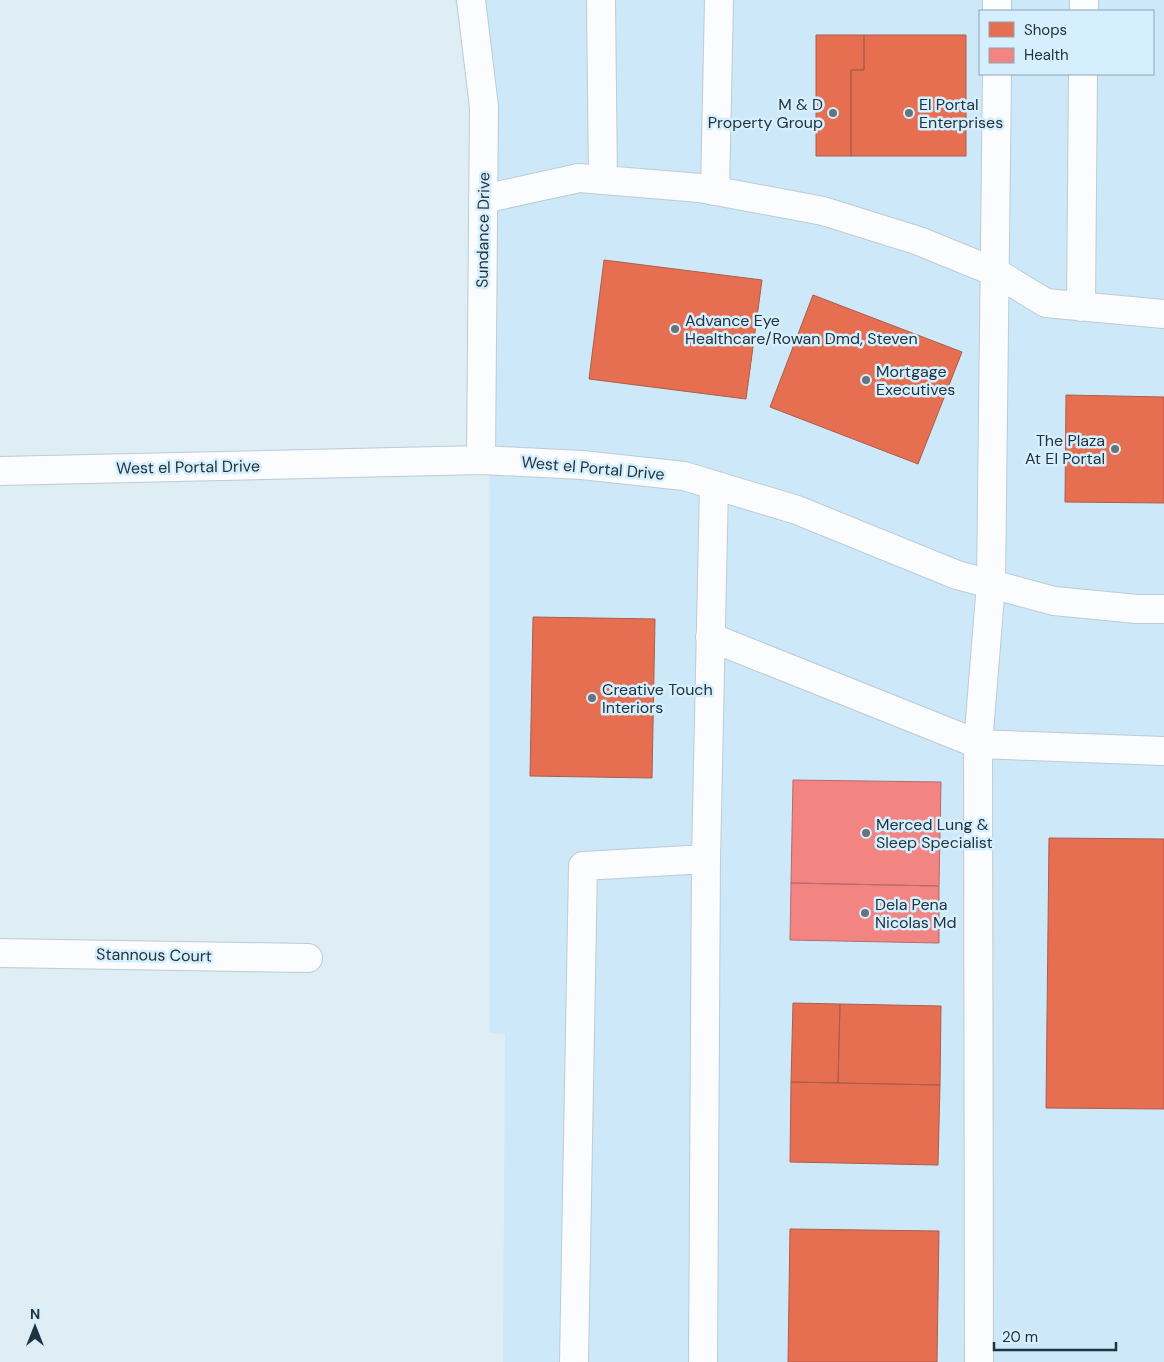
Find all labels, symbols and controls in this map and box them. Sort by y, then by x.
legend [979,10,1154,75]
text: Shops [1024,20,1067,40]
text: Health [1024,45,1069,65]
place label: M & D Property Group [708,94,823,133]
place label: El Portal Enterprises [919,94,1003,133]
marker: M & D Property Group [827,107,839,119]
marker: El Portal Enterprises [903,107,915,119]
street label: Sundance Drive [471,172,495,288]
place label: Advance Eye Healthcare/Rowan Dmd, Steven [685,310,918,349]
marker: Advance Eye Healthcare/Rowan Dmd, Steven [669,323,681,335]
place label: Mortgage Executives [876,361,955,400]
marker: Mortgage Executives [860,374,872,386]
place label: The Plaza At El Portal [1025,430,1105,469]
marker: The Plaza At El Portal [1109,443,1121,455]
street label: West el Portal Drive [520,451,666,485]
street label: West el Portal Drive [116,455,260,479]
place label: Creative Touch Interiors [602,679,713,718]
marker: Creative Touch Interiors [586,692,598,704]
place label: Merced Lung & Sleep Specialist [876,814,993,853]
marker: Merced Lung & Sleep Specialist [860,827,872,839]
place label: Dela Pena Nicolas Md [875,894,957,933]
marker: Dela Pena Nicolas Md [859,907,871,919]
street label: Stannous Court [96,943,212,967]
north arrow [10,1302,60,1352]
text: N [30,1305,40,1323]
scale bar [994,1320,1116,1352]
text: 20 m [1002,1327,1038,1347]

